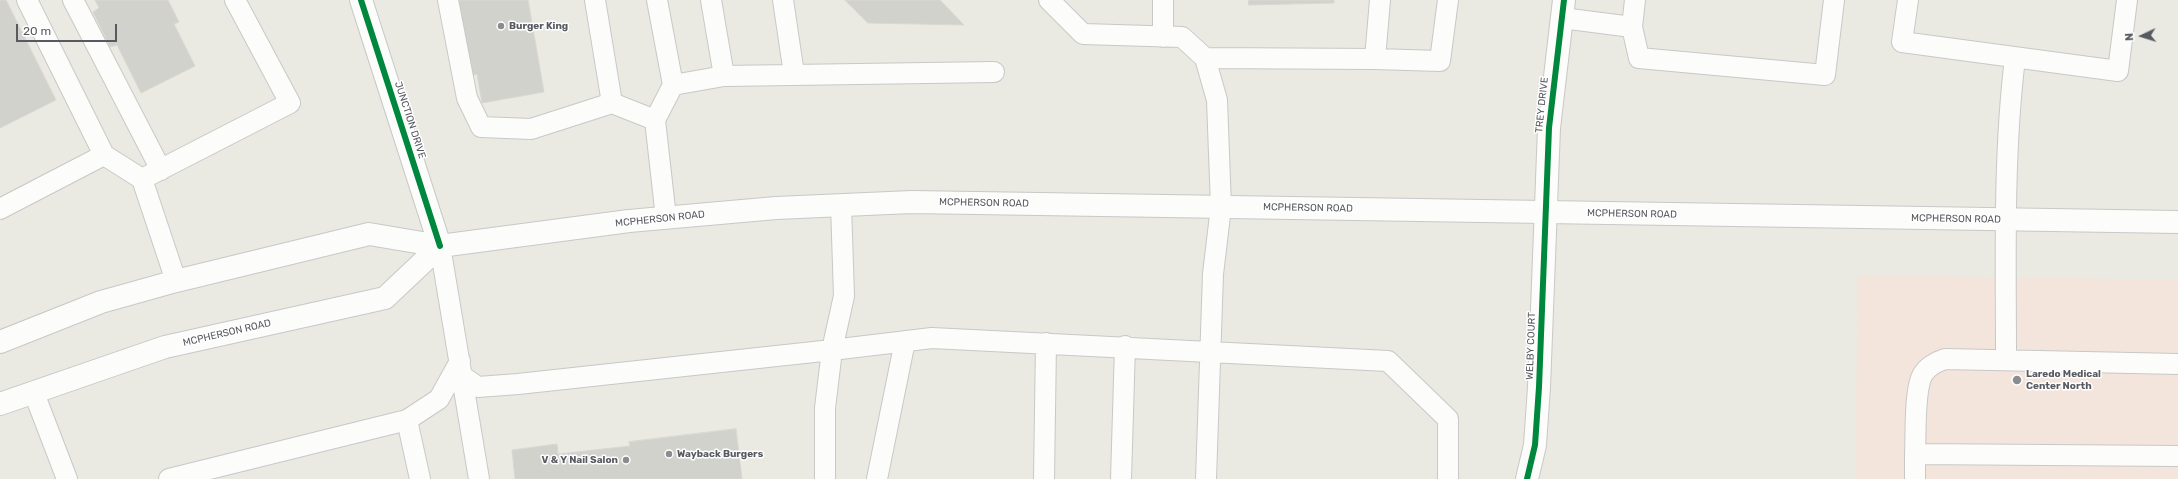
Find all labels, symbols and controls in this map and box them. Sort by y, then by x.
scale bar [18,16,119,42]
north arrow [2122,16,2162,56]
place label: Burger King [509,20,568,32]
marker: Burger King [496,21,506,31]
text: 20 m [23,24,51,38]
text: N [2123,32,2136,41]
street label: TREY DRIVE [1533,76,1551,134]
street label: JUNCTION DRIVE [392,80,428,160]
street label: MCPHERSON ROAD [939,196,1029,210]
street label: MCPHERSON ROAD [1263,201,1353,215]
street label: MCPHERSON ROAD [1587,207,1677,221]
street label: MCPHERSON ROAD [615,208,705,230]
street label: MCPHERSON ROAD [1911,212,2001,226]
street label: WELBY COURT [1524,312,1538,380]
street label: MCPHERSON ROAD [182,317,272,349]
place label: Laredo Medical Center North [2026,368,2101,392]
marker: Laredo Medical Center North [2011,374,2023,386]
place label: Wayback Burgers [677,448,763,460]
marker: Wayback Burgers [664,449,674,459]
place label: V & Y Nail Salon [542,454,618,466]
marker: V & Y Nail Salon [621,455,631,465]

